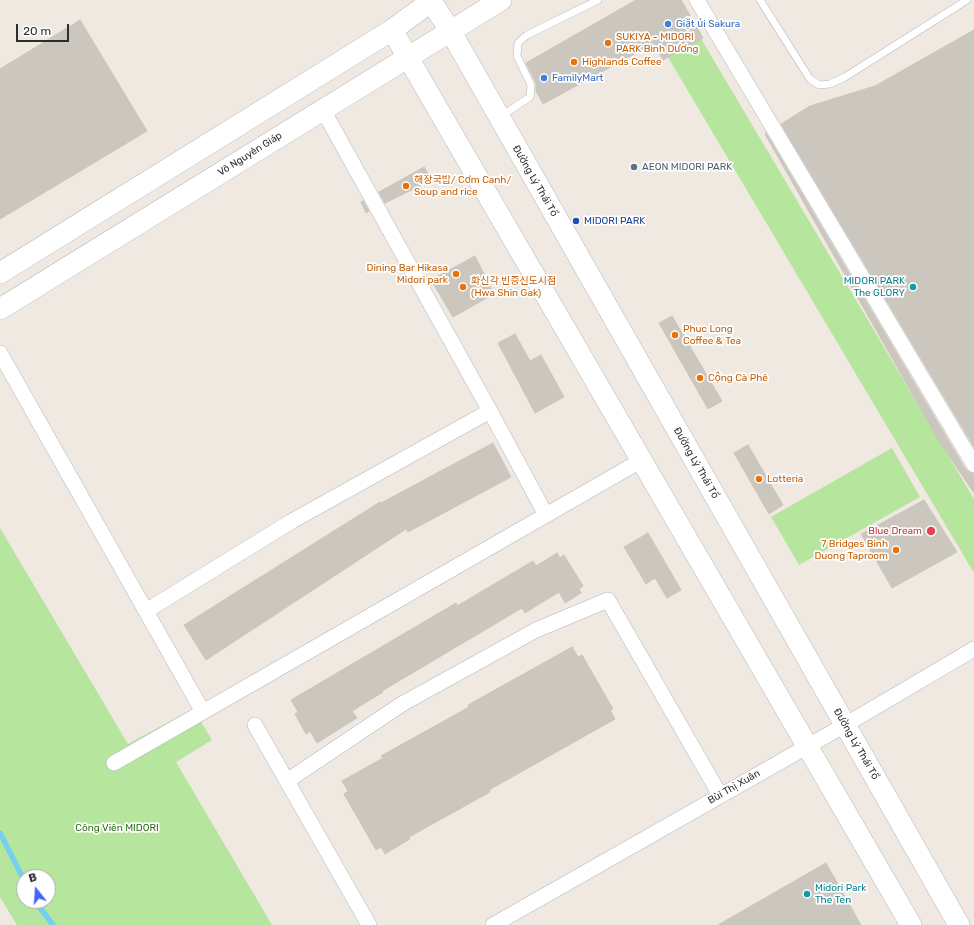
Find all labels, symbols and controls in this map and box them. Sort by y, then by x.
scale bar [18,16,71,42]
place label: Giặt ủi Sakura [676,18,740,30]
marker: Giặt ủi Sakura [663,19,673,29]
text: 20 m [23,24,51,38]
place label: SUKIYA - MIDORI PARK Bình Dương [616,31,698,54]
marker: SUKIYA - MIDORI PARK Bình Dương [603,38,613,48]
place label: Highlands Coffee [582,56,661,68]
marker: Highlands Coffee [569,57,579,67]
place label: FamilyMart [552,72,604,84]
marker: FamilyMart [539,73,549,83]
street label: Võ Nguyên Giáp [216,129,284,179]
street label: Đường Lý Thái Tổ [510,143,560,219]
place label: AEON MIDORI PARK [642,161,732,173]
marker: AEON MIDORI PARK [629,162,639,172]
place label: 해장국밥/ Cơm Canh/ Soup and rice [414,174,511,198]
marker: 해장국밥/ Cơm Canh/ Soup and rice [401,181,411,191]
place label: MIDORI PARK [584,215,645,227]
marker: MIDORI PARK [571,216,581,226]
place label: Dining Bar Hikasa Midori park [367,262,448,286]
marker: Dining Bar Hikasa Midori park [451,269,461,279]
place label: 화신각 빈증신도시점 (Hwa Shin Gak) [471,275,556,298]
place label: MIDORI PARK The GLORY [844,275,905,298]
marker: 화신각 빈증신도시점 (Hwa Shin Gak) [458,282,468,292]
marker: MIDORI PARK The GLORY [908,282,918,292]
place label: Phuc Long Coffee & Tea [683,323,741,346]
marker: Phuc Long Coffee & Tea [670,330,680,340]
place label: Cộng Cà Phê [708,372,768,384]
marker: Cộng Cà Phê [695,373,705,383]
street label: Đường Lý Thái Tổ [671,425,721,501]
place label: Lotteria [767,473,803,485]
marker: Lotteria [754,474,764,484]
place label: Blue Dream [868,525,922,537]
marker: Blue Dream [925,525,937,537]
place label: 7 Bridges Binh Duong Taproom [814,538,888,562]
marker: 7 Bridges Binh Duong Taproom [891,545,901,555]
street label: Đường Lý Thái Tổ [831,706,881,782]
street label: Bùi Thị Xuân [706,767,762,807]
park label: Công Viên MIDORI [75,822,159,834]
north arrow [16,869,56,909]
text: B [27,871,38,885]
place label: Midori Park The Ten [815,882,867,906]
marker: Midori Park The Ten [802,889,812,899]

